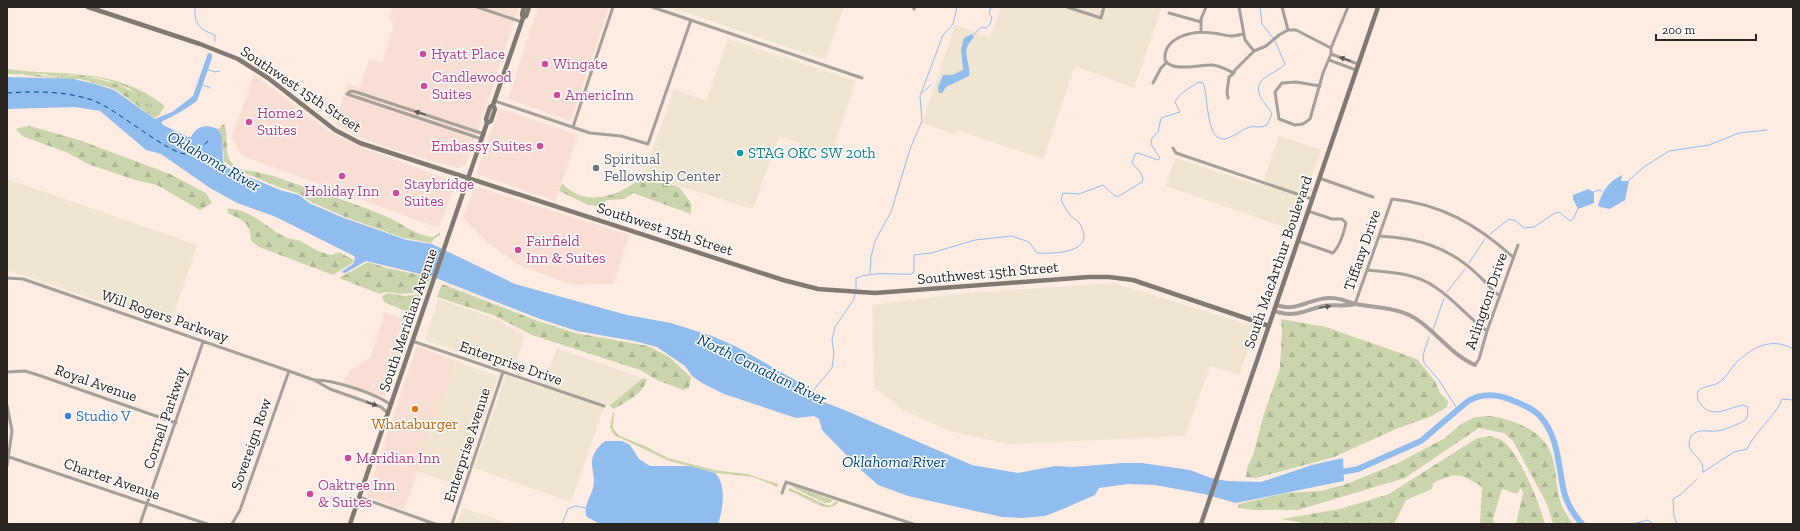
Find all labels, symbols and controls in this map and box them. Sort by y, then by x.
scale bar [1656,16,1756,42]
text: 200 m [1662,23,1696,37]
street label: Southwest 15th Street [237,42,365,136]
place label: Hyatt Place [431,45,505,63]
marker: Hyatt Place [418,49,428,59]
place label: Wingate [553,55,608,73]
one-way arrow [1338,56,1350,62]
marker: Wingate [540,59,550,69]
place label: Candlewood Suites [432,68,512,103]
marker: Candlewood Suites [419,81,429,91]
place label: AmericInn [565,86,634,104]
marker: AmericInn [552,90,562,100]
place label: Home2 Suites [257,104,304,139]
one-way arrow [414,110,426,116]
marker: Home2 Suites [244,117,254,127]
water label: Oklahoma River [164,127,264,195]
place label: Embassy Suites [431,137,532,155]
marker: Embassy Suites [535,141,545,151]
place label: STAG OKC SW 20th [748,144,876,162]
marker: STAG OKC SW 20th [735,148,745,158]
place label: Spiritual Fellowship Center [604,150,721,185]
marker: Spiritual Fellowship Center [591,163,601,173]
marker: Holiday Inn [337,171,347,181]
street label: South MacArthur Boulevard [1240,172,1316,351]
place label: Staybridge Suites [404,175,474,210]
place label: Holiday Inn [305,182,380,200]
marker: Staybridge Suites [391,188,401,198]
street label: Southwest 15th Street [595,199,736,260]
street label: Tiffany Drive [1340,207,1384,293]
place label: Fairfield Inn & Suites [526,232,606,267]
marker: Fairfield Inn & Suites [513,245,523,255]
street label: South Meridian Avenue [375,246,441,394]
street label: Arlington Drive [1461,250,1511,352]
street label: Southwest 15th Street [917,258,1060,288]
street label: Will Rogers Parkway [99,286,231,346]
one-way arrow [1319,303,1331,309]
water label: North Canadian River [694,329,830,409]
street label: Enterprise Drive [457,337,565,389]
street label: Royal Avenue [52,361,140,405]
street label: Cornell Parkway [139,364,191,471]
street label: Enterprise Avenue [440,386,494,504]
street label: Sovereign Row [227,395,275,492]
one-way arrow [366,401,378,407]
marker: Whataburger [410,404,420,414]
place label: Studio V [76,407,131,425]
marker: Studio V [63,411,73,421]
place label: Whataburger [372,415,458,433]
place label: Meridian Inn [356,449,441,467]
water label: Oklahoma River [842,452,946,471]
marker: Meridian Inn [343,453,353,463]
street label: Charter Avenue [61,454,163,504]
place label: Oaktree Inn & Suites [318,476,396,511]
marker: Oaktree Inn & Suites [305,489,315,499]

